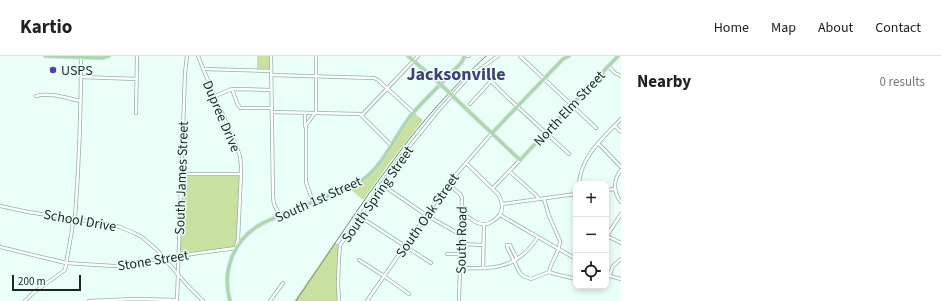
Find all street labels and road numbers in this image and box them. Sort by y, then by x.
street label: North Elm Street [529,66,610,151]
street label: Dupree Drive [197,78,245,155]
street label: South James Street [170,121,194,235]
street label: South Spring Street [337,142,419,247]
street label: South Oak Street [391,169,465,262]
street label: South 1st Street [272,172,365,228]
street label: School Drive [42,205,118,237]
street label: South Road [451,206,473,274]
street label: Stone Street [116,245,190,276]

